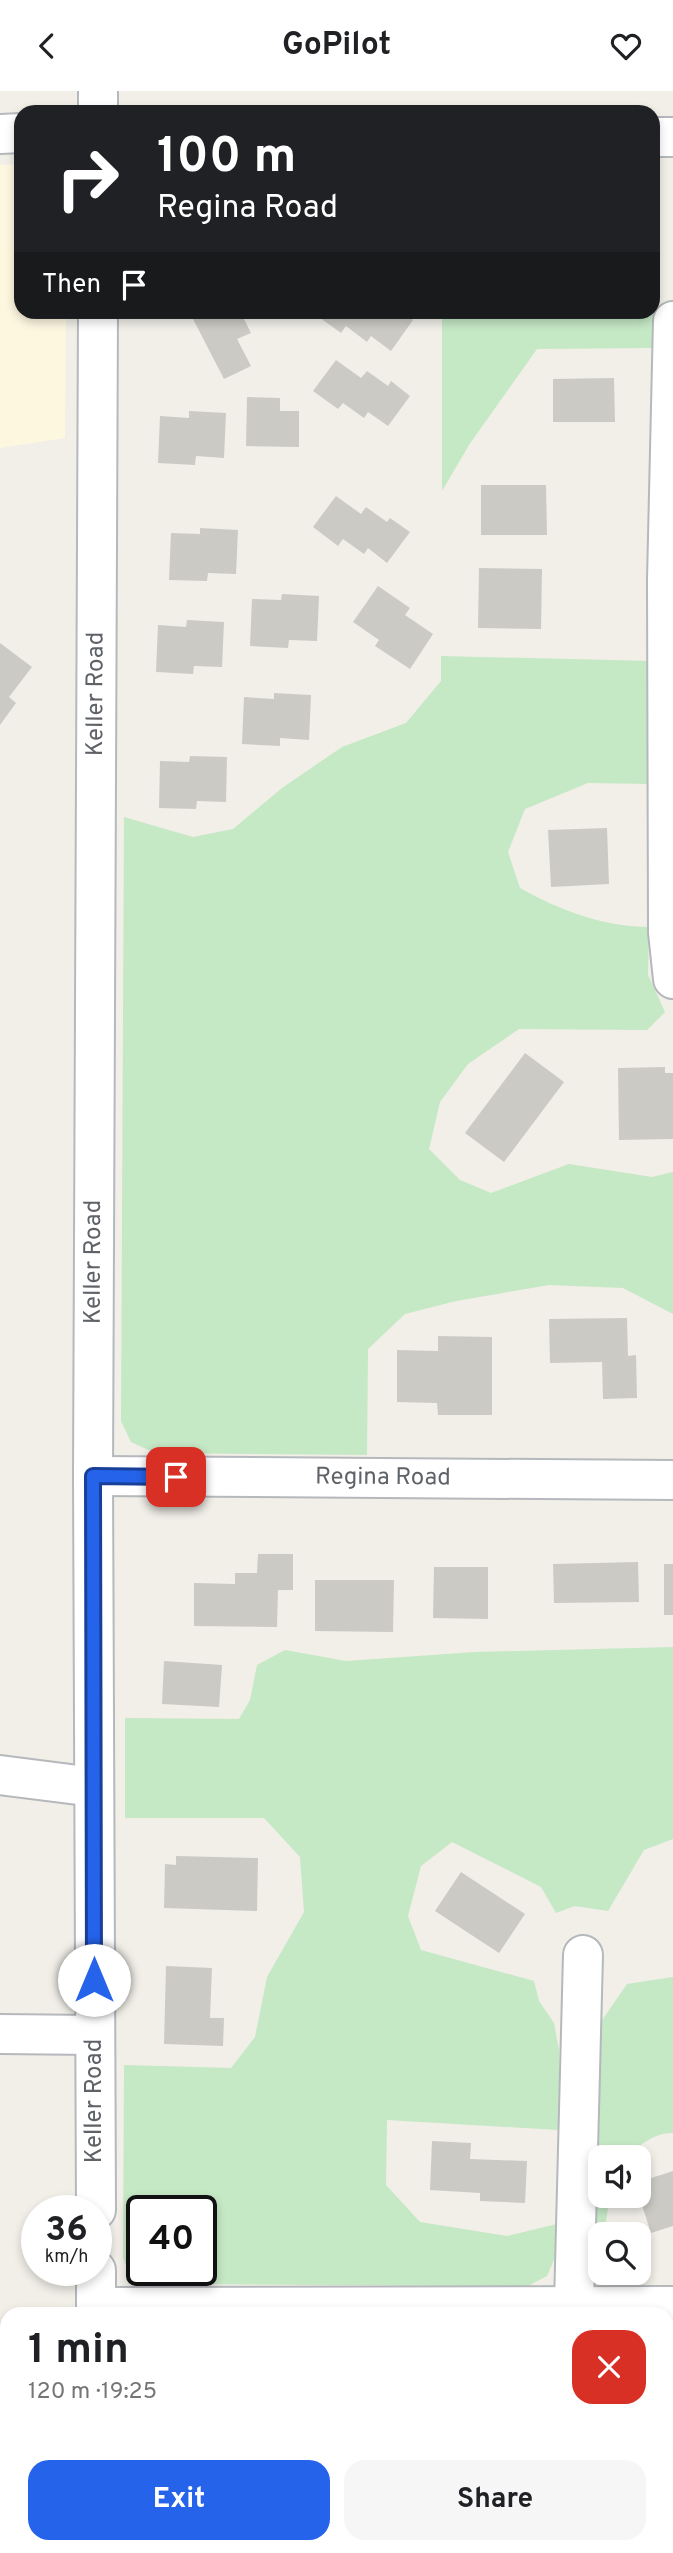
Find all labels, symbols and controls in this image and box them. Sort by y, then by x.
text: GoPilot [282,26,391,66]
icon: back [28,27,66,65]
icon: heart [607,27,645,65]
text: 100 m [157,128,296,190]
icon: right [42,133,133,224]
text: Regina Road [157,189,338,229]
icon: arrive [115,266,153,304]
text: Then [42,269,101,302]
street label: Keller Road [81,632,112,756]
street label: Keller Road [79,1200,109,1324]
pin [146,1447,206,1507]
icon: arrive [157,1458,195,1496]
street label: Regina Road [315,1463,451,1493]
position arrow [57,1943,131,2017]
street label: Keller Road [80,2039,110,2163]
map controls [588,2145,651,2285]
button: sound [588,2145,651,2208]
speed limit sign: 40 [126,2195,217,2286]
text: 36 [45,2209,88,2253]
button: search [588,2222,651,2285]
text: km/h [45,2246,88,2269]
text: 1 min [28,2325,129,2378]
button: close [572,2330,646,2404]
text: 120 m · 19:25 [28,2378,157,2407]
button: Exit [28,2460,330,2540]
button: Share [344,2460,646,2540]

